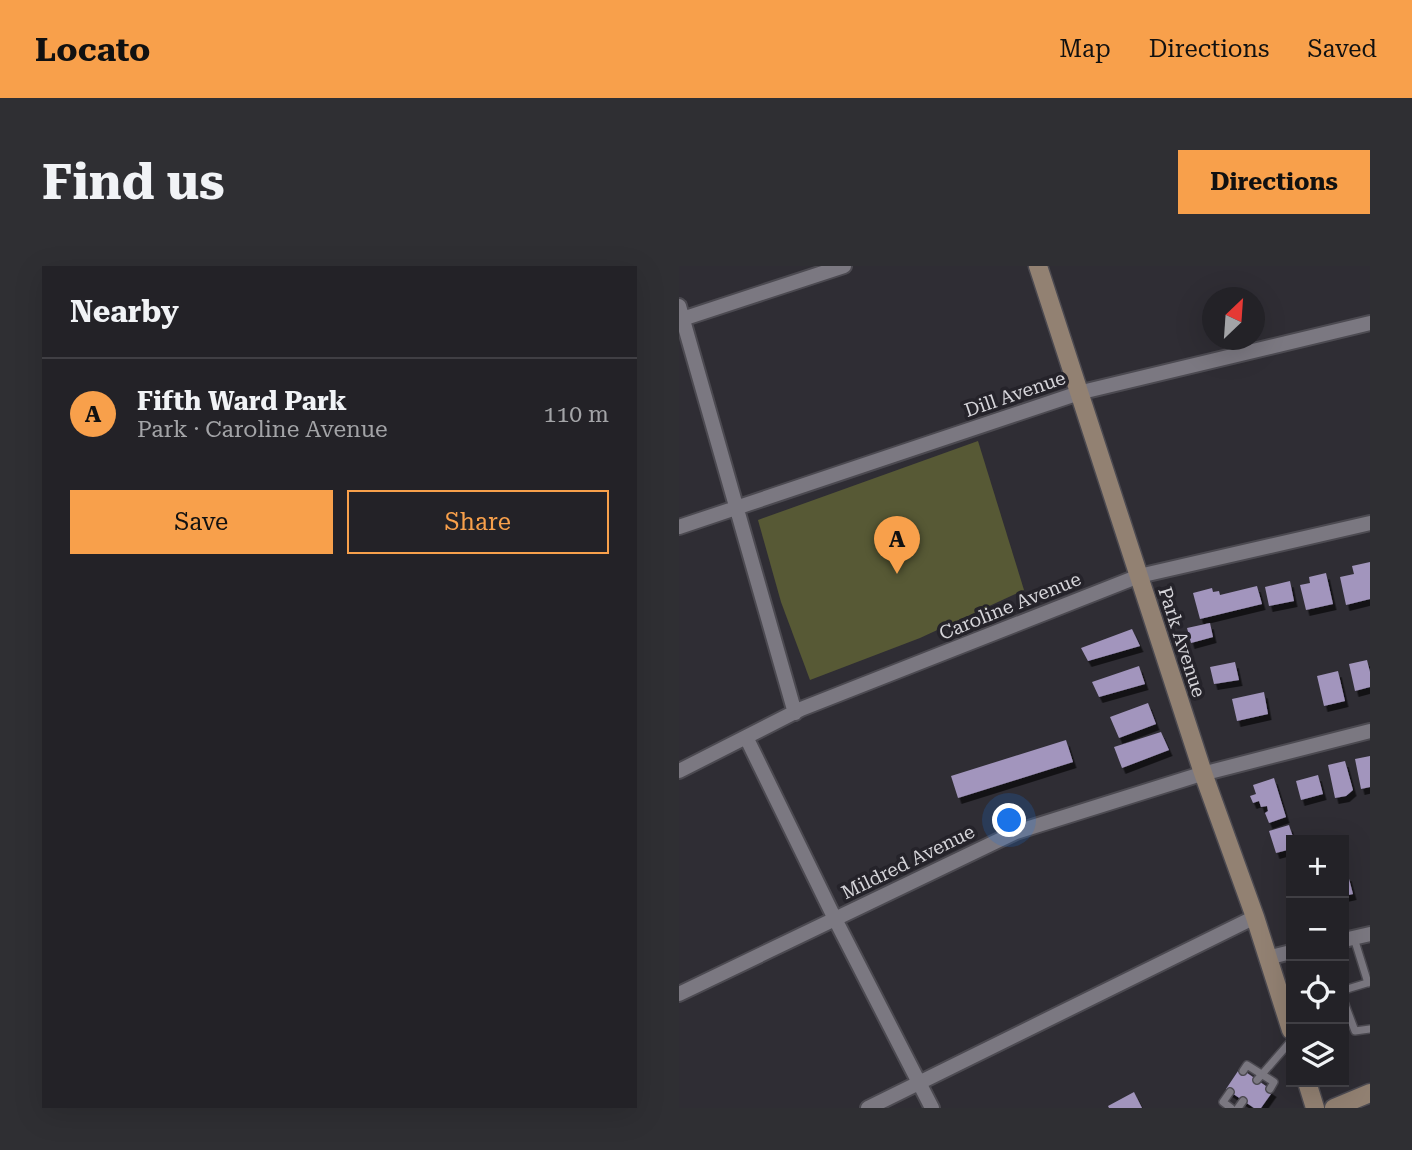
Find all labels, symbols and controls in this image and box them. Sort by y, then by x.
text: Locato [35,30,150,69]
text: Map [1059,35,1111,63]
text: Directions [1149,35,1269,63]
text: Saved [1307,35,1377,63]
button: Directions [1178,150,1370,214]
text: Find us [42,154,225,211]
north arrow [1202,287,1265,350]
text: Nearby [70,294,179,329]
street label: Dill Avenue [961,366,1069,422]
text: Fifth Ward Park [137,386,347,416]
text: A [85,401,101,428]
text: 110 m [544,401,609,428]
text: Park · Caroline Avenue [137,416,388,443]
button: Save [70,490,333,554]
button: Share [347,490,609,554]
pin: A [874,516,920,574]
street label: Caroline Avenue [936,567,1084,645]
street label: Park Avenue [1153,584,1211,700]
your location [992,803,1026,837]
street label: Mildred Avenue [838,820,978,904]
map controls [1286,835,1349,1087]
button: + [1286,835,1349,898]
button: − [1286,898,1349,961]
button: locate [1286,961,1349,1024]
button: layers [1286,1024,1349,1087]

